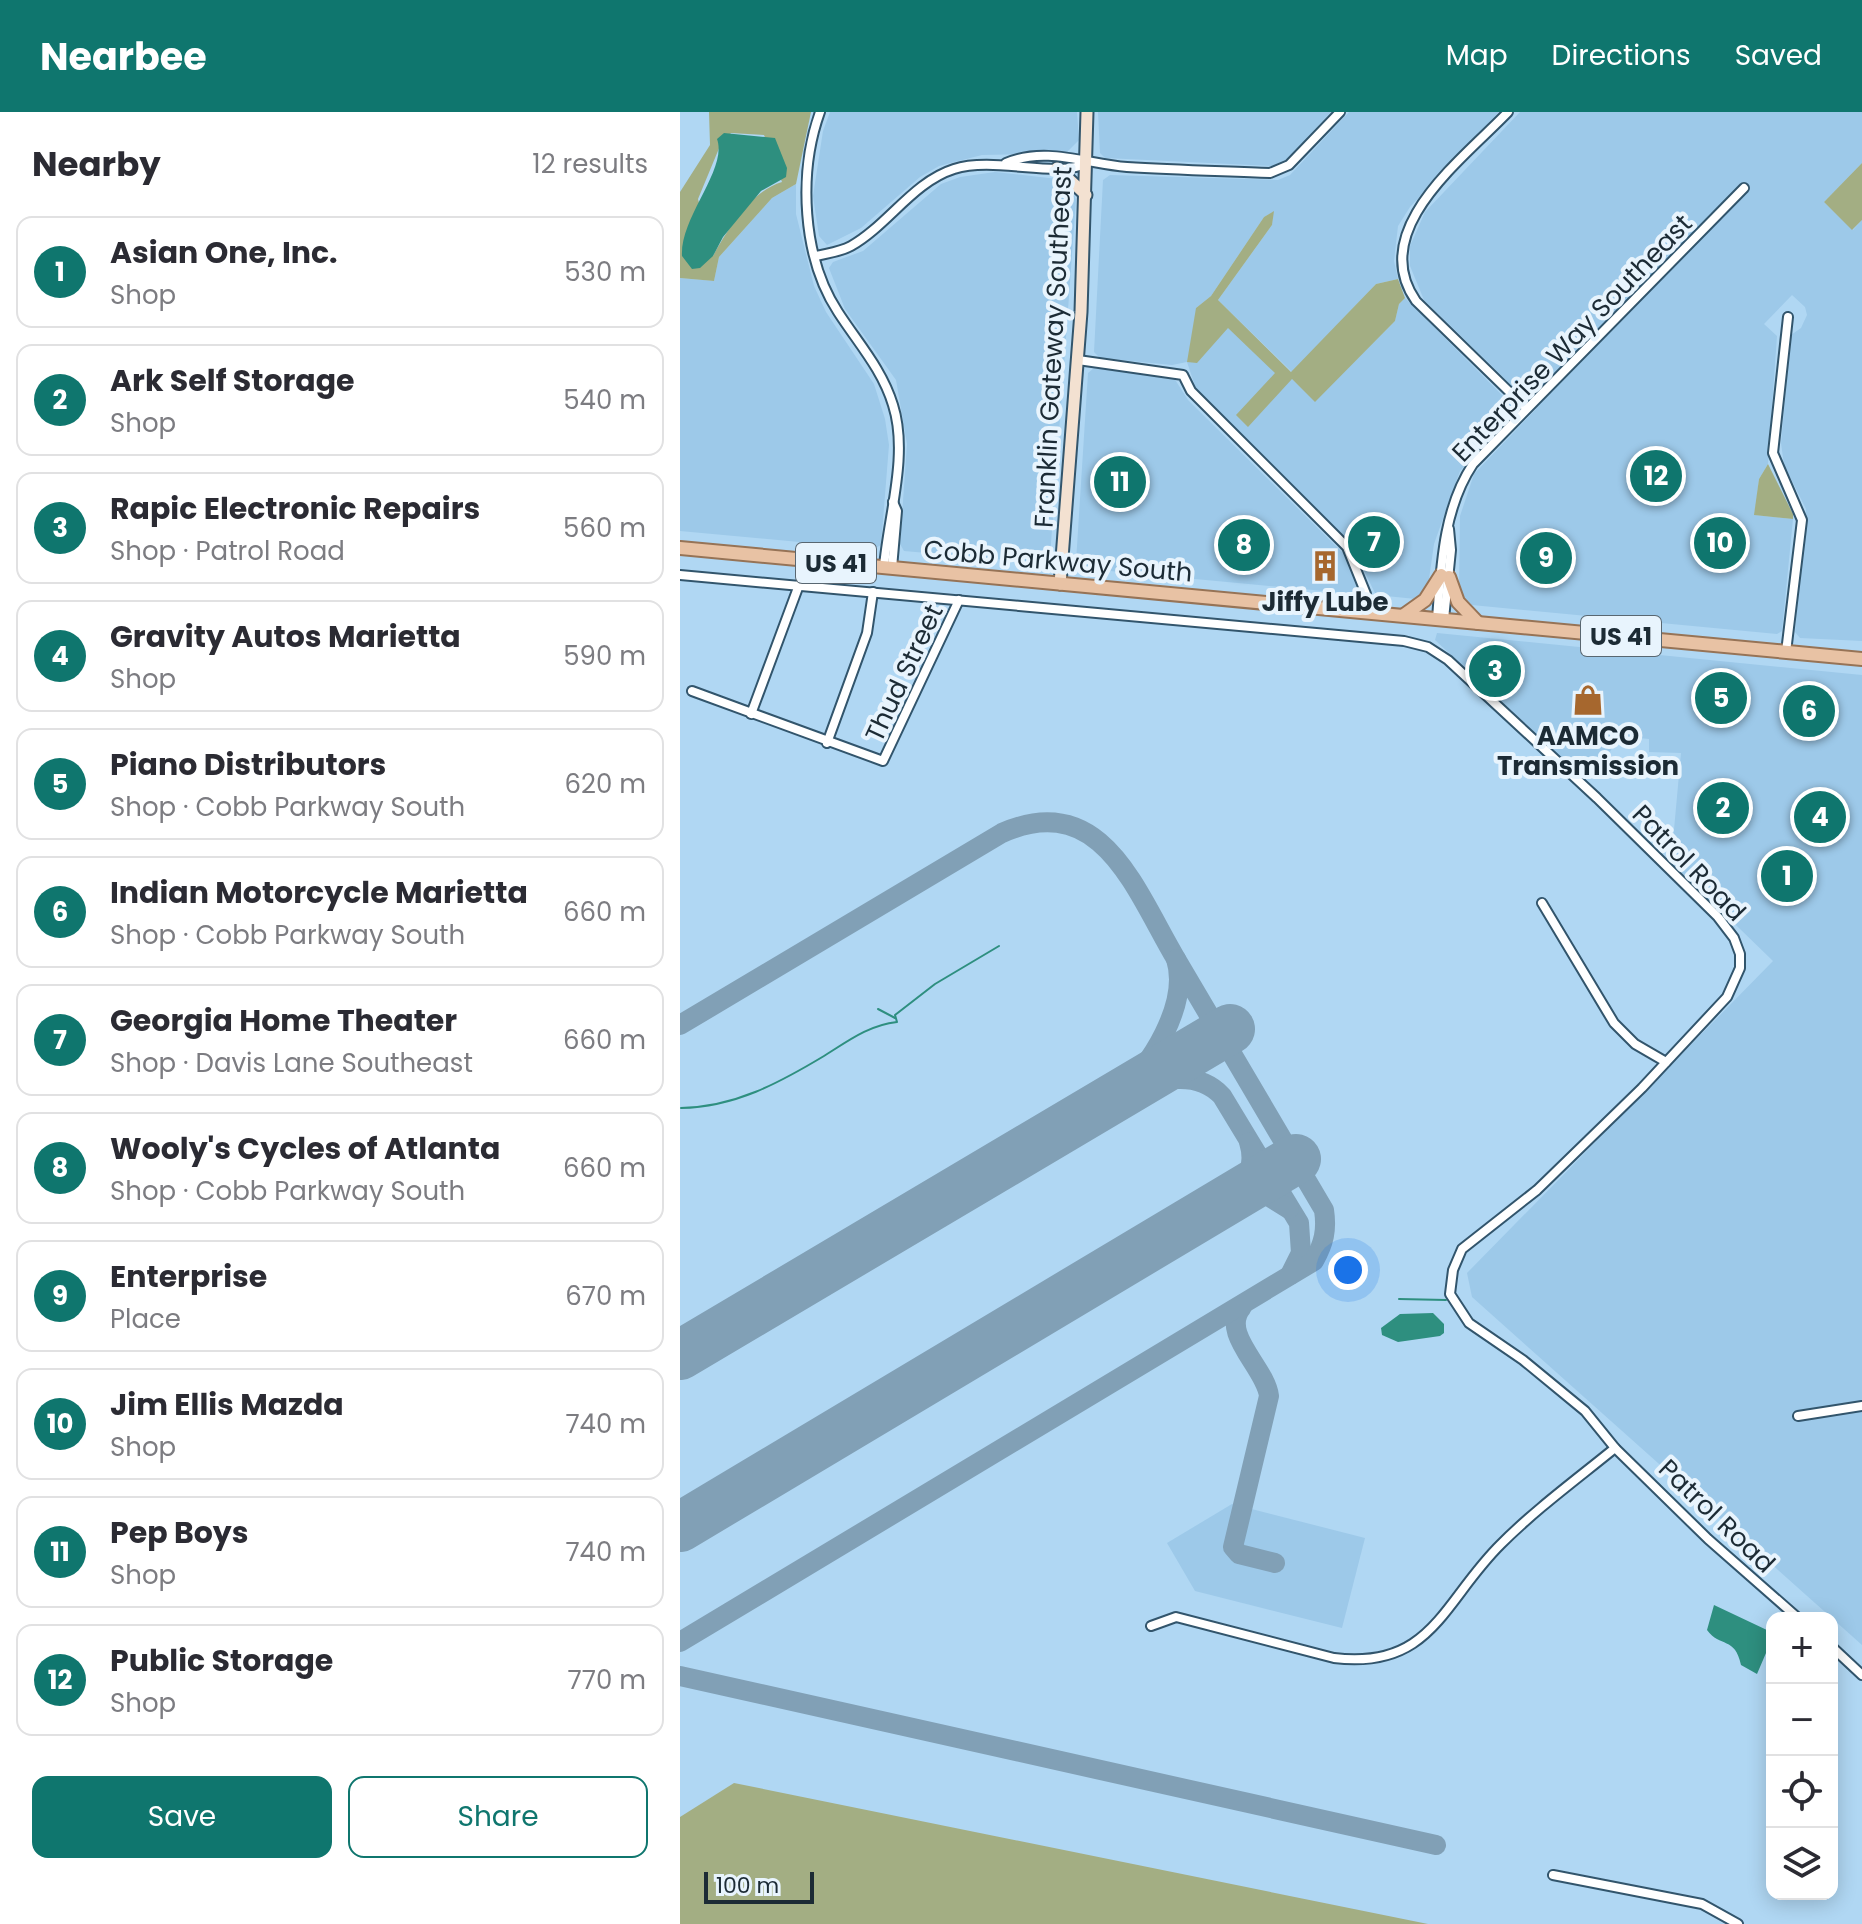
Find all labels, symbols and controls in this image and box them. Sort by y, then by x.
text: Nearbee [40,30,207,83]
text: Map [1446,36,1508,75]
text: Directions [1552,36,1691,75]
text: Saved [1735,36,1822,75]
text: Nearby [32,140,161,188]
text: 12 results [532,146,648,182]
street label: Franklin Gateway Southeast [1026,165,1080,529]
street label: Enterprise Way Southeast [1444,206,1700,470]
text: Asian One, Inc. [110,231,338,274]
text: 1 [55,254,65,290]
text: 530 m [564,254,646,290]
text: Shop [110,277,176,313]
text: Ark Self Storage [110,359,355,402]
text: 2 [53,382,67,418]
text: 540 m [563,382,646,418]
text: Shop [110,405,176,441]
pin: 12 [1630,446,1682,506]
pin: 11 [1094,452,1146,512]
text: Rapic Electronic Repairs [110,487,480,530]
text: 3 [52,510,68,546]
text: 560 m [563,510,646,546]
pin: 7 [1348,512,1400,572]
pin: 10 [1694,513,1746,573]
pin: 8 [1218,515,1270,575]
pin: 9 [1520,528,1572,588]
street label: Cobb Parkway South [922,531,1194,591]
text: Shop · Patrol Road [110,533,345,569]
road number: US 41 [796,543,876,583]
building icon: Jiffy Lube [1308,549,1342,583]
place label: Jiffy Lube [1262,584,1388,620]
street label: Thud Street [856,598,952,748]
text: Gravity Autos Marietta [110,615,461,658]
road number: US 41 [1581,616,1661,656]
text: 4 [51,638,69,674]
text: 590 m [563,638,646,674]
pin: 3 [1469,641,1521,701]
text: Shop [110,661,176,697]
pin: 5 [1695,668,1747,728]
pin: 6 [1783,681,1835,741]
shop icon: AAMCO Transmission [1571,683,1605,717]
place label: AAMCO Transmission [1497,718,1679,784]
text: Piano Distributors [110,743,386,786]
text: 5 [52,766,68,802]
text: 620 m [564,766,646,802]
pin: 2 [1697,778,1749,838]
pin: 4 [1794,787,1846,847]
text: Shop · Cobb Parkway South [110,789,465,825]
street label: Patrol Road [1624,797,1754,929]
pin: 1 [1761,846,1813,906]
text: Indian Motorcycle Marietta [110,871,528,914]
text: 6 [52,894,68,930]
text: 660 m [563,894,646,930]
text: Shop · Cobb Parkway South [110,917,465,953]
text: Georgia Home Theater [110,999,457,1042]
text: 7 [53,1022,67,1058]
text: 660 m [563,1022,646,1058]
text: Shop · Davis Lane Southeast [110,1045,473,1081]
text: Wooly's Cycles of Atlanta [110,1127,500,1170]
text: 8 [52,1150,68,1186]
text: 660 m [563,1150,646,1186]
text: Shop · Cobb Parkway South [110,1173,465,1209]
your location [1328,1250,1368,1290]
text: Enterprise [110,1255,267,1298]
text: 9 [52,1278,68,1314]
text: 670 m [565,1278,646,1314]
text: Place [110,1301,181,1337]
text: Jim Ellis Mazda [110,1383,344,1426]
text: 10 [47,1406,73,1442]
text: 740 m [565,1406,646,1442]
text: Shop [110,1429,176,1465]
street label: Patrol Road [1651,1451,1783,1581]
text: Pep Boys [110,1511,249,1554]
text: 11 [50,1534,70,1570]
text: 740 m [565,1534,646,1570]
text: Shop [110,1557,176,1593]
map controls [1766,1612,1838,1900]
button: + [1766,1612,1838,1684]
text: Public Storage [110,1639,333,1682]
text: 12 [48,1662,72,1698]
text: 770 m [568,1662,646,1698]
button: − [1766,1684,1838,1756]
text: Shop [110,1685,176,1721]
button: locate [1766,1756,1838,1828]
button: Save [32,1776,332,1858]
button: Share [348,1776,648,1858]
button: layers [1766,1828,1838,1900]
scale bar [704,1868,814,1904]
text: 100 m [716,1870,779,1901]

